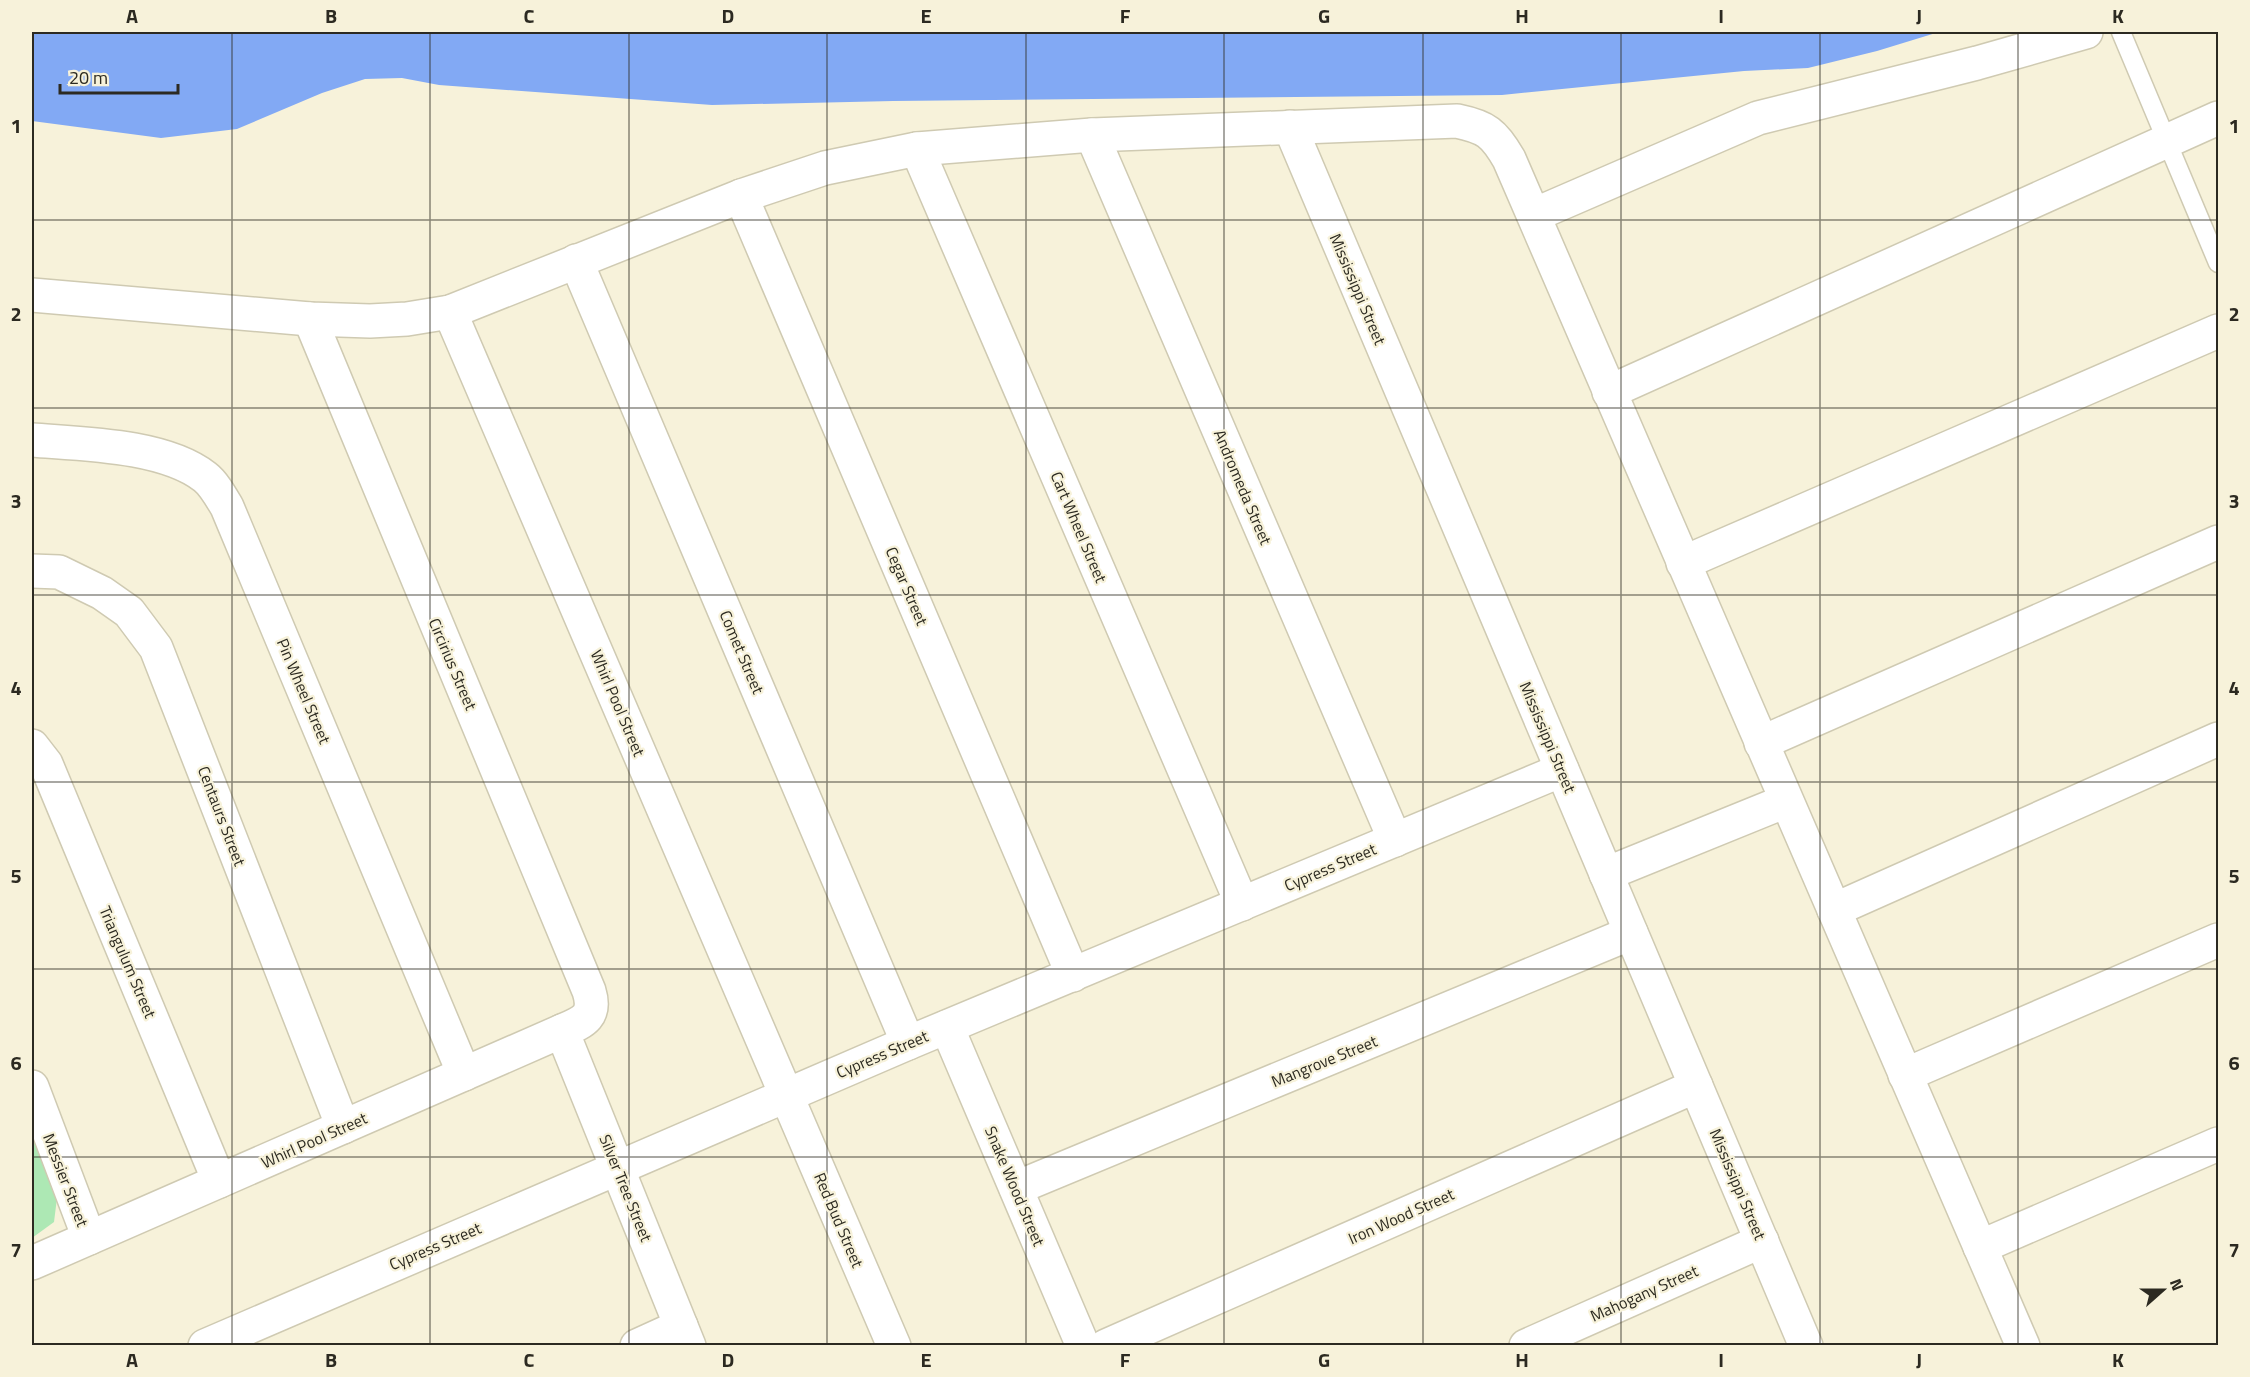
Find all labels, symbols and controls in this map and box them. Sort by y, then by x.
text: A [126,0,138,31]
text: B [325,0,337,31]
text: C [524,0,535,31]
text: D [722,0,734,31]
text: E [920,0,932,31]
text: F [1120,0,1131,31]
text: G [1318,0,1330,31]
text: H [1515,0,1529,31]
text: I [1718,0,1724,31]
text: J [1916,0,1922,31]
text: K [2112,0,2124,31]
scale bar [60,57,178,95]
text: 20 m [69,64,108,91]
text: 1 [10,110,22,141]
text: 1 [2228,110,2240,141]
street label: Mississippi Street [1324,230,1392,349]
text: 2 [10,298,22,329]
text: 2 [2228,298,2240,329]
street label: Andromeda Street [1208,426,1278,549]
street label: Cart Wheel Street [1045,468,1113,587]
text: 3 [10,485,22,516]
text: 3 [2228,485,2240,516]
street label: Cegar Street [880,543,934,629]
street label: Comet Street [714,606,771,698]
street label: Circirius Street [423,614,483,714]
street label: Pin Wheel Street [271,635,337,748]
street label: Whirl Pool Street [585,646,651,760]
text: 4 [10,672,22,703]
text: 4 [2228,672,2240,703]
street label: Mississippi Street [1514,678,1582,797]
street label: Centaurs Street [192,763,252,870]
street label: Cypress Street [1280,837,1380,897]
text: 5 [10,860,22,891]
text: 5 [2228,860,2240,891]
street label: Triangulum Street [94,902,163,1022]
street label: Cypress Street [832,1024,932,1084]
street label: Mangrove Street [1267,1029,1381,1093]
text: 6 [10,1047,22,1078]
text: 6 [2228,1047,2240,1078]
street label: Whirl Pool Street [257,1106,371,1174]
street label: Snake Wood Street [979,1122,1051,1250]
street label: Mississippi Street [1704,1125,1772,1244]
street label: Messier Street [37,1130,95,1230]
street label: Silver Tree Street [594,1131,659,1246]
street label: Red Bud Street [808,1169,870,1272]
street label: Iron Wood Street [1344,1182,1458,1250]
street label: Cypress Street [385,1216,485,1276]
text: 7 [10,1234,22,1265]
text: 7 [2228,1234,2240,1265]
street label: Mahogany Street [1586,1258,1702,1327]
north arrow [2133,1260,2193,1320]
text: N [2164,1275,2190,1294]
text: A [126,1344,138,1375]
text: B [325,1344,337,1375]
text: C [524,1344,535,1375]
text: D [722,1344,734,1375]
text: E [920,1344,932,1375]
text: F [1120,1344,1131,1375]
text: G [1318,1344,1330,1375]
text: H [1515,1344,1529,1375]
text: I [1718,1344,1724,1375]
text: J [1916,1344,1922,1375]
text: K [2112,1344,2124,1375]

